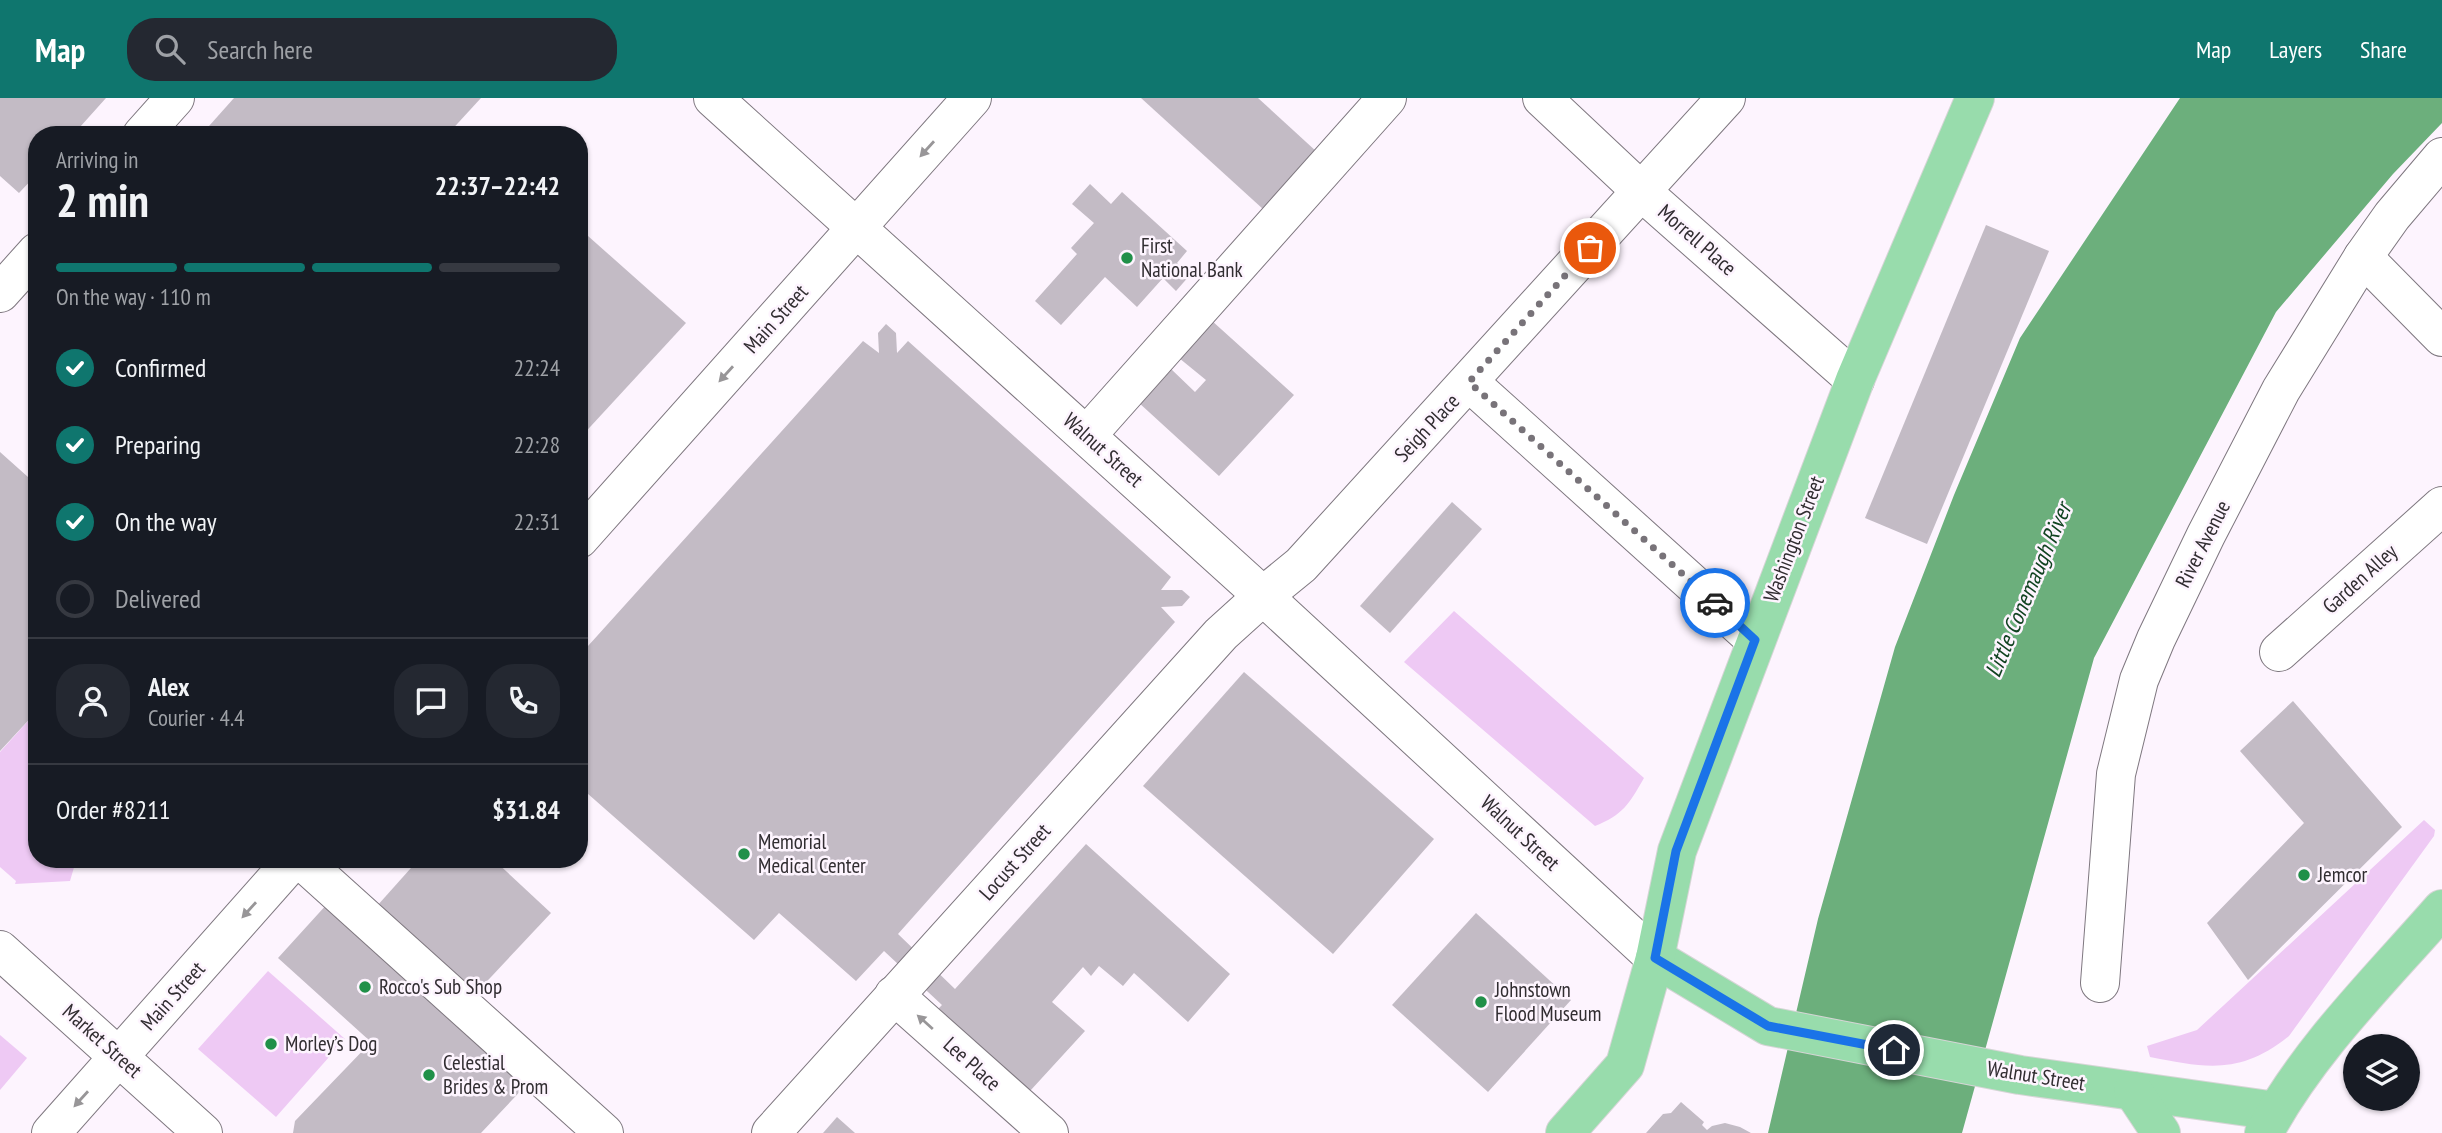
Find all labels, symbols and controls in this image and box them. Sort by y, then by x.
search box [127,18,617,81]
text: Map [35,28,85,71]
icon: search [151,30,189,68]
text: Search here [207,33,313,66]
text: Map [2196,34,2231,65]
text: Layers [2269,34,2322,65]
text: Share [2360,34,2407,65]
one-way arrow [919,140,935,157]
text: Arriving in [56,145,138,174]
text: 22:37–22:42 [435,169,560,202]
text: 2 min [56,170,149,230]
street label: Morrell Place [1652,198,1742,281]
pin [1560,218,1620,278]
icon: bag [1571,229,1609,267]
place label: First National Bank [1141,232,1243,283]
marker: First National Bank [1119,250,1135,266]
street label: Main Street [738,278,814,359]
text: On the way · 110 m [56,282,211,311]
icon: check [56,349,94,387]
text: Confirmed [115,351,206,384]
text: 22:24 [514,353,560,382]
one-way arrow [719,365,735,382]
street label: Seigh Place [1388,388,1465,467]
street label: Walnut Street [1058,407,1149,493]
icon: check [56,426,94,464]
text: Preparing [115,428,201,461]
text: 22:28 [514,430,560,459]
street label: Washington Street [1757,472,1830,606]
water label: Little Conemaugh River [1978,495,2079,681]
street label: River Avenue [2169,496,2236,592]
icon: check [56,503,94,541]
text: On the way [115,505,217,538]
text: 22:31 [514,507,560,536]
street label: Garden Alley [2317,538,2403,619]
courier [1680,568,1750,638]
text: Delivered [115,582,201,615]
icon: car [1696,584,1734,622]
button: person [56,664,130,738]
button: chat [394,664,468,738]
button: phone [486,664,560,738]
text: Alex [148,670,189,703]
text: Courier · 4.4 [148,703,244,732]
street label: Walnut Street [1475,789,1566,876]
text: Order #8211 [56,793,171,826]
text: $31.84 [492,793,560,826]
street label: Locust Street [973,817,1056,906]
place label: Memorial Medical Center [758,828,866,879]
marker: Memorial Medical Center [736,846,752,862]
place label: Jemcor [2317,861,2368,888]
marker: Jemcor [2296,867,2312,883]
one-way arrow [241,901,257,919]
street label: Main Street [135,955,211,1036]
place label: Rocco's Sub Shop [379,973,502,1000]
place label: Johnstown Flood Museum [1494,976,1601,1027]
marker: Rocco's Sub Shop [357,979,373,995]
marker: Johnstown Flood Museum [1473,994,1489,1010]
street label: Market Street [57,998,148,1084]
one-way arrow [916,1014,934,1030]
pin [1864,1020,1924,1080]
place label: Morley’s Dog [285,1030,377,1057]
street label: Lee Place [938,1031,1007,1096]
icon: home [1875,1031,1913,1069]
map controls [2343,1034,2420,1111]
button: layers [2343,1034,2420,1111]
marker: Morley’s Dog [263,1036,279,1052]
place label: Celestial Brides & Prom [443,1049,548,1100]
street label: Walnut Street [1985,1054,2087,1097]
marker: Celestial Brides & Prom [421,1067,437,1083]
one-way arrow [74,1090,90,1107]

